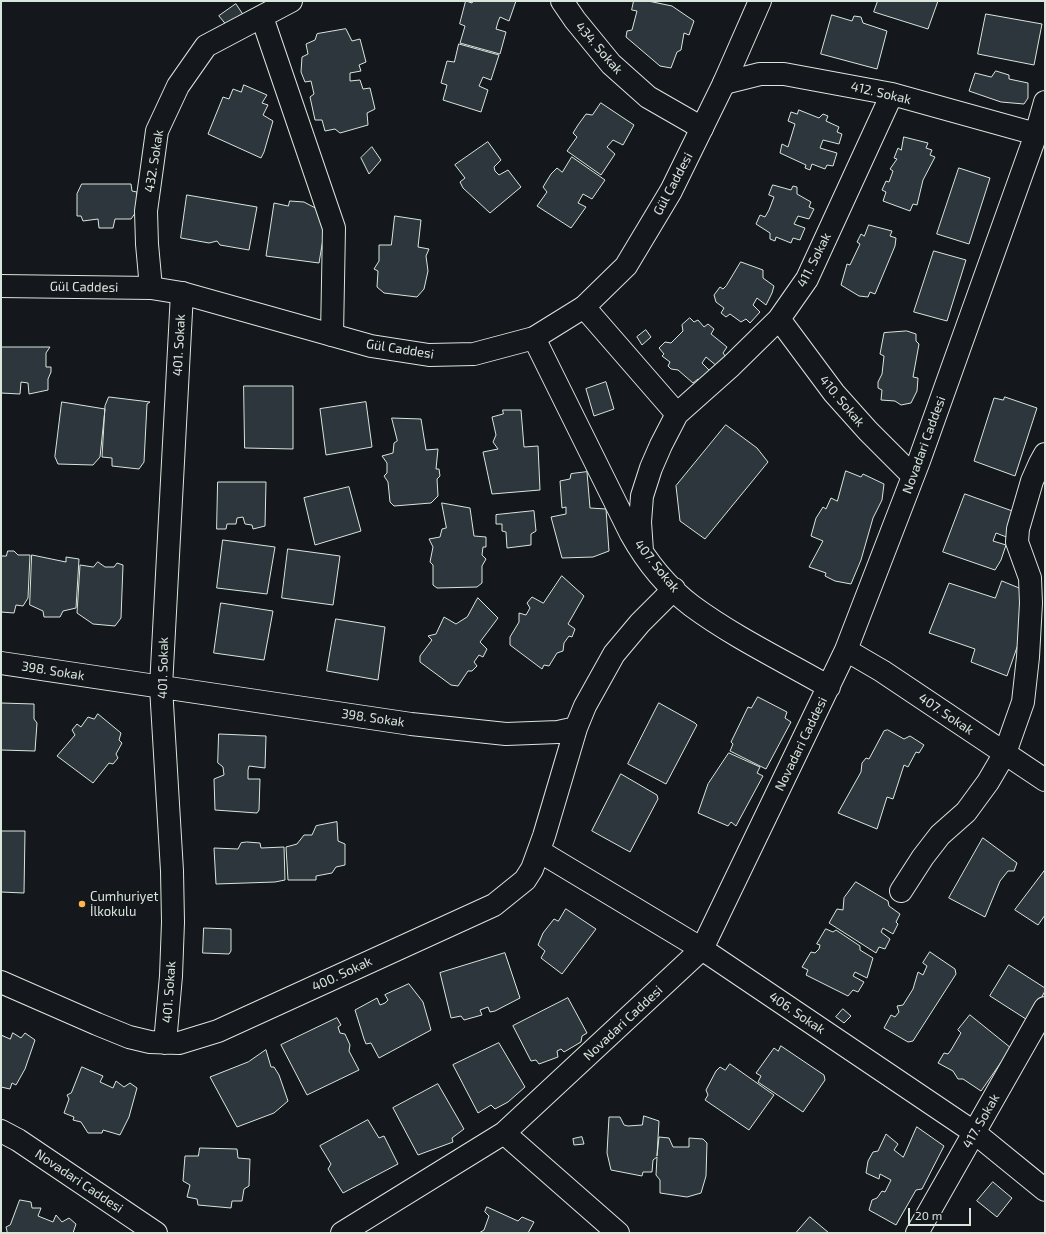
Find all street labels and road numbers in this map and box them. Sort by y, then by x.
street label: 434. Sokak [572,19,626,77]
street label: 412. Sokak [849,78,913,108]
street label: 432. Sokak [141,128,167,194]
street label: Gül Caddesi [650,150,696,218]
street label: 411. Sokak [794,230,834,290]
street label: Gül Caddesi [50,279,118,295]
street label: 401. Sokak [170,314,188,376]
street label: Gül Caddesi [365,336,435,362]
street label: 410. Sokak [816,372,868,430]
street label: Novadari Caddesi [899,394,949,496]
street label: 407. Sokak [631,537,683,595]
street label: 401. Sokak [155,637,171,699]
street label: 398. Sokak [20,658,86,684]
street label: 407. Sokak [916,690,976,738]
street label: Novadari Caddesi [771,694,831,794]
street label: 398. Sokak [340,706,406,730]
street label: 400. Sokak [309,953,375,995]
street label: 401. Sokak [159,961,179,1023]
street label: Novadari Caddesi [580,982,666,1064]
street label: 406. Sokak [766,989,828,1037]
street label: 417. Sokak [959,1091,1003,1151]
street label: Novadari Caddesi [32,1146,126,1216]

